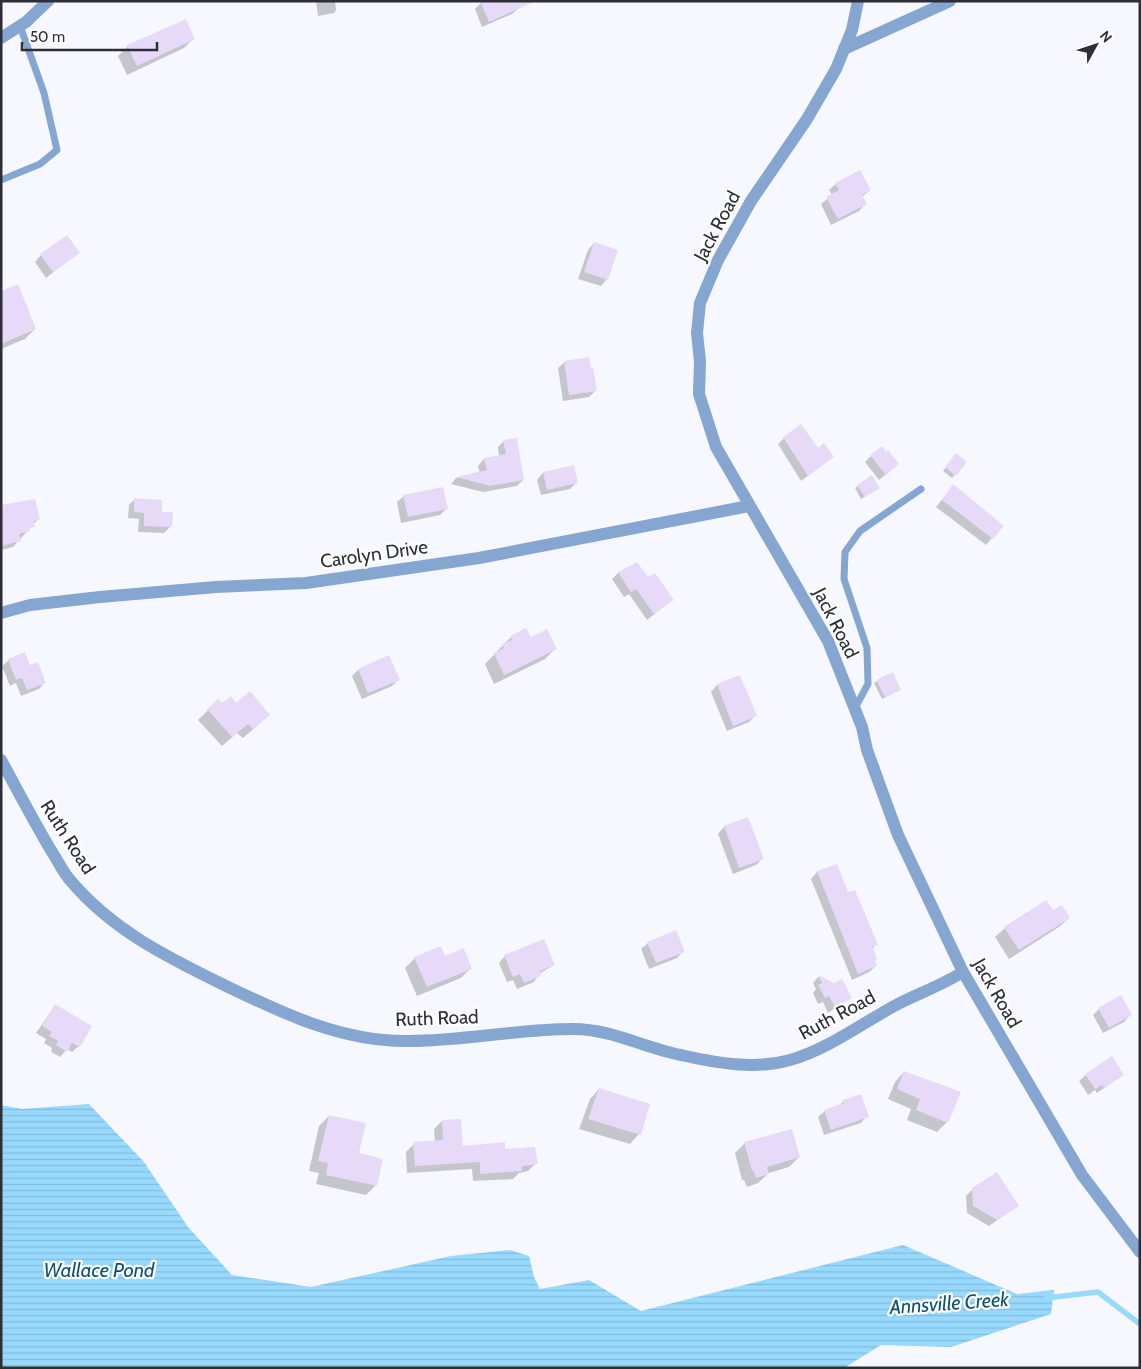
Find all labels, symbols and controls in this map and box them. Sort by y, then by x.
scale bar [22,20,158,52]
north arrow [1071,20,1121,70]
text: N [1096,27,1116,46]
text: 50 m [30,28,65,46]
street label: Jack Road [688,187,745,266]
street label: Carolyn Drive [319,535,430,573]
street label: Jack Road [808,583,864,662]
street label: Ruth Road [36,796,100,878]
street label: Jack Road [967,953,1026,1032]
street label: Ruth Road [795,985,879,1045]
street label: Ruth Road [395,1005,479,1031]
water label: Wallace Pond [44,1258,155,1282]
water label: Annsville Creek [888,1287,1011,1319]

